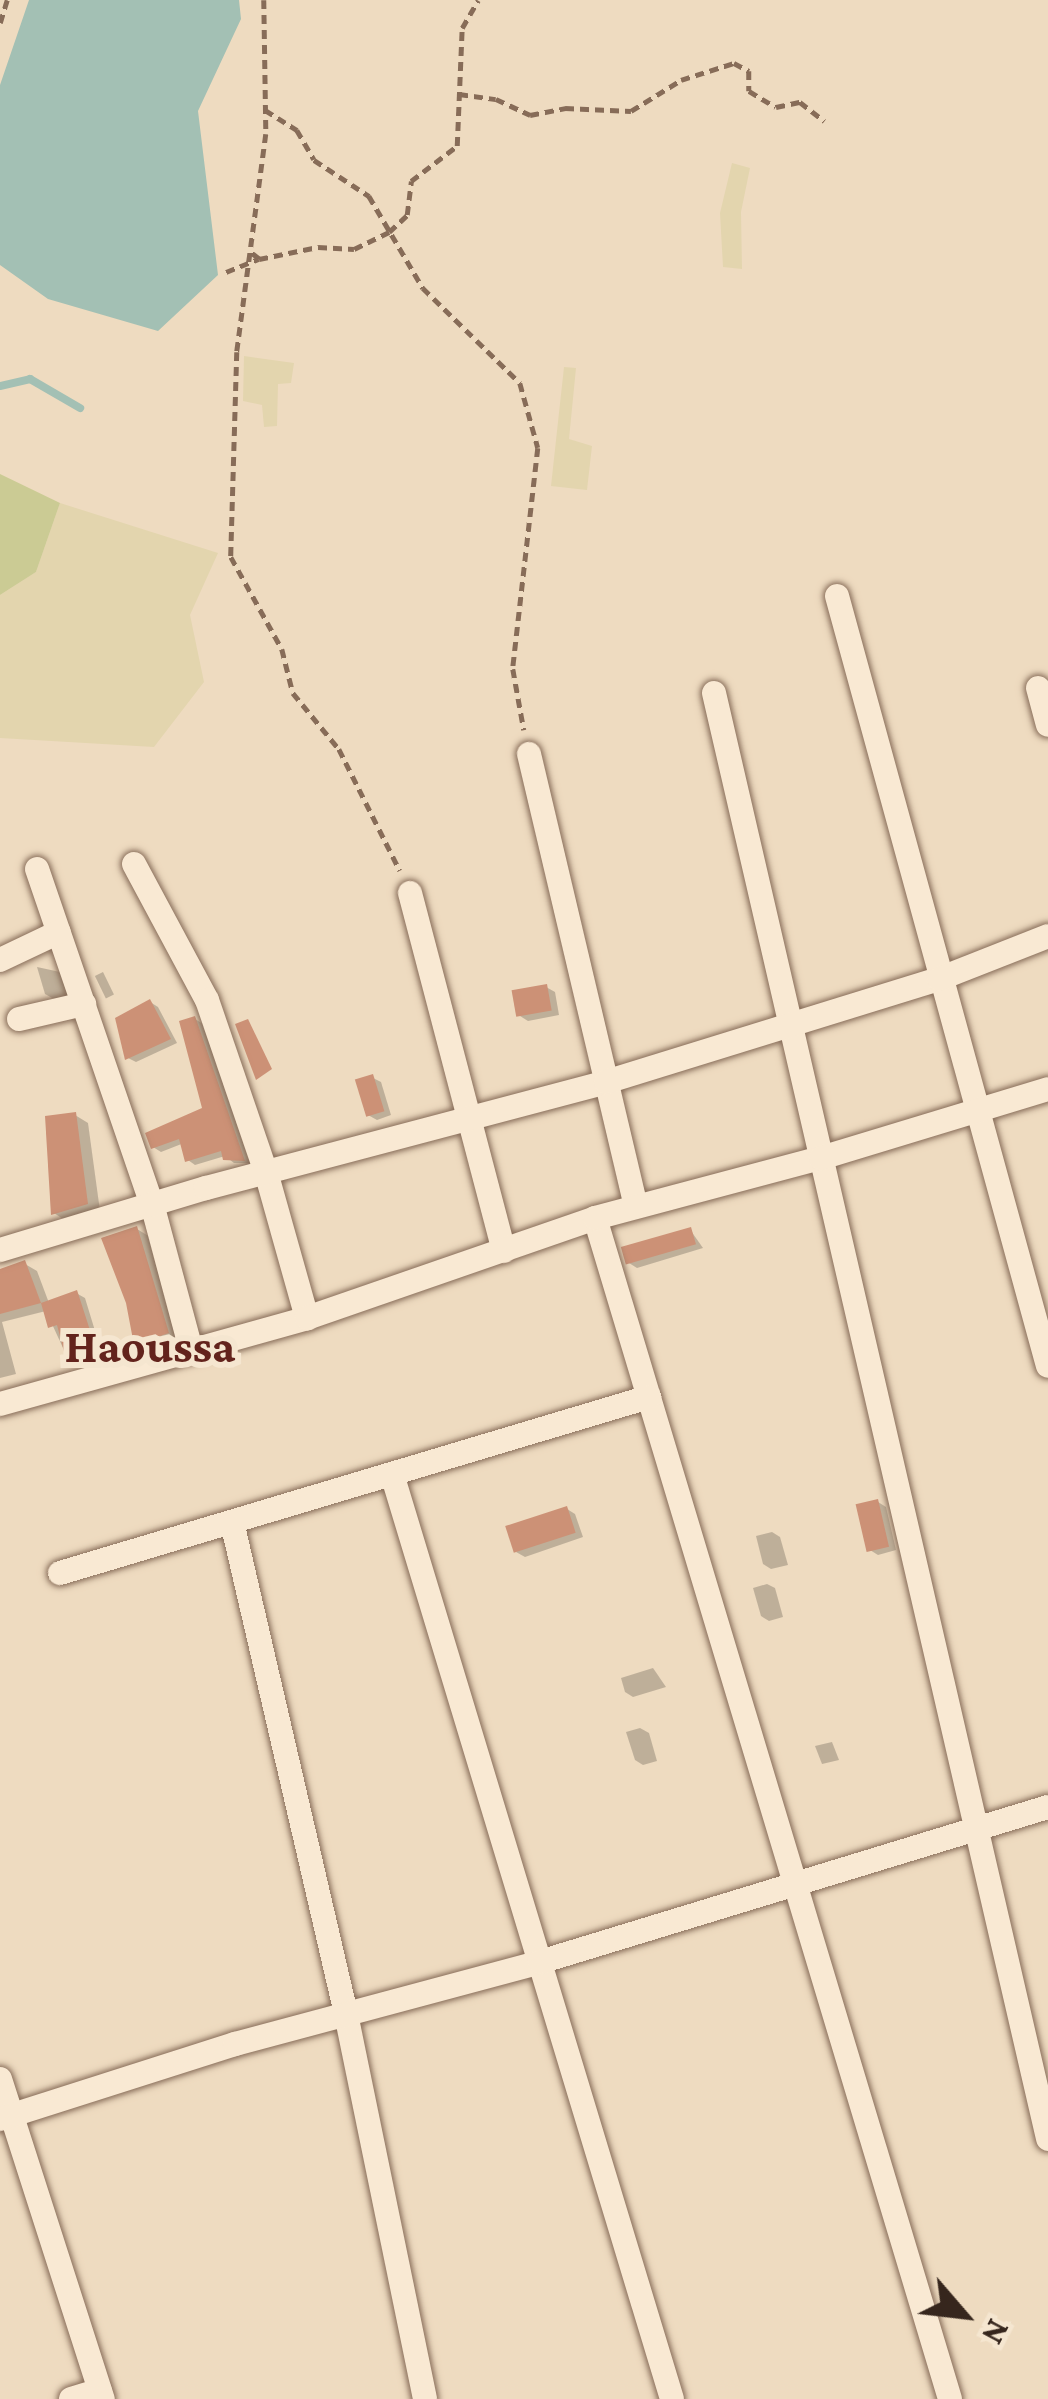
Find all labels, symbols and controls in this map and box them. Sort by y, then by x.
district label: Haoussa [64,1317,236,1375]
north arrow [904,2255,1024,2375]
text: N [975,2314,1018,2351]

